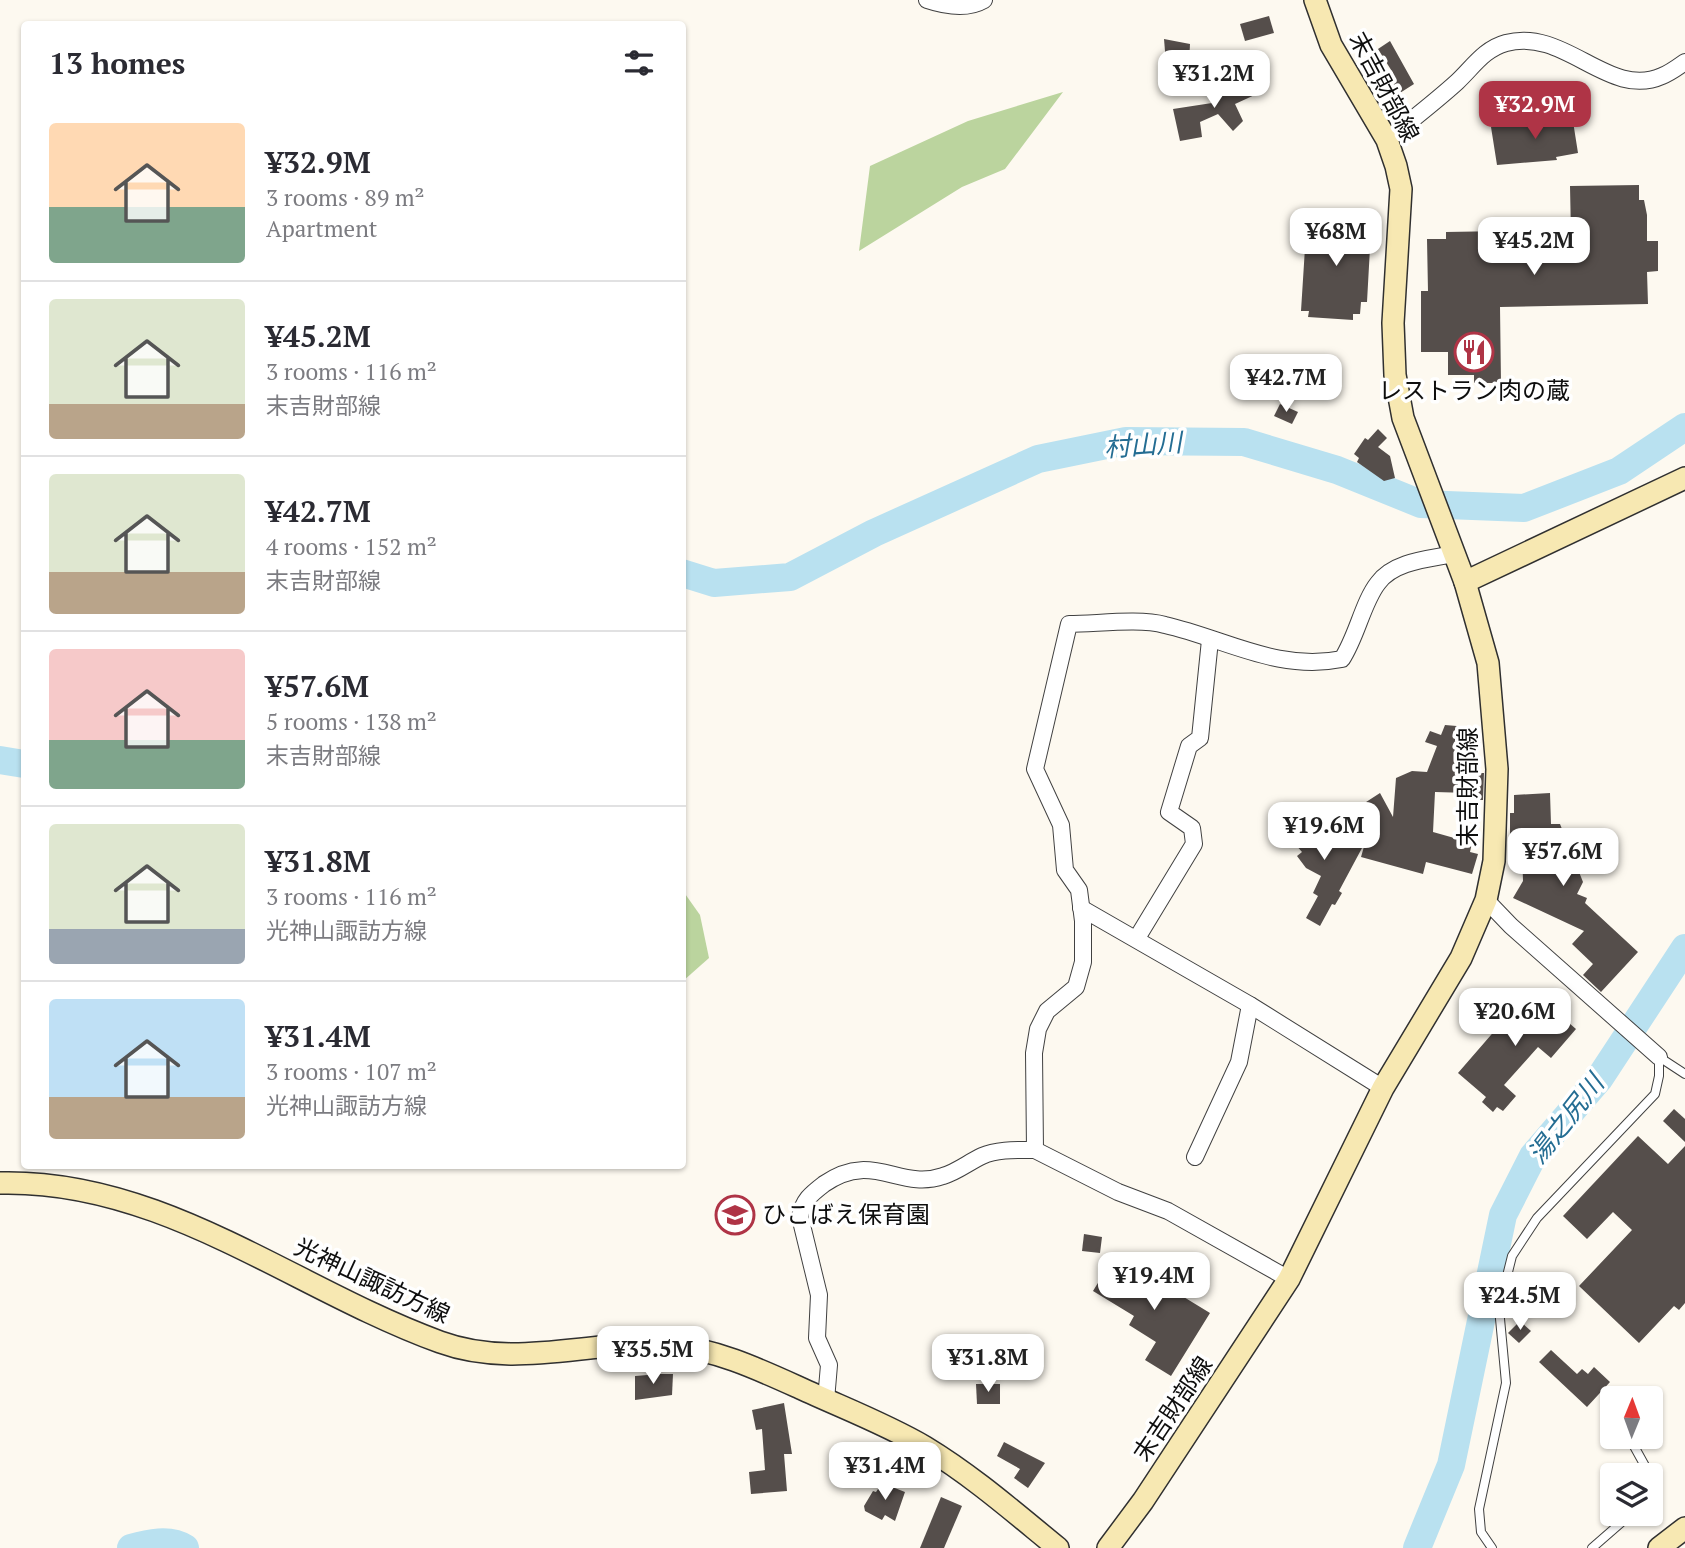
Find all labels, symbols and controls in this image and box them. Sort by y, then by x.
street label: 末吉財部線 [1343,26,1427,147]
text: 13 homes [49,43,185,83]
icon: filters [620,44,658,82]
pin: ¥31.2M [1157,50,1271,110]
text: ¥31.2M [1174,57,1254,88]
pin: ¥32.9M [1478,82,1592,141]
text: ¥32.9M [1495,88,1575,119]
text: ¥32.9M [266,142,371,182]
icon: home [105,151,189,235]
text: 3 rooms · 89 m² [266,182,425,213]
pin: ¥68M [1295,208,1377,268]
text: Apartment [266,213,377,244]
text: ¥68M [1306,215,1366,246]
pin: ¥45.2M [1477,218,1591,277]
text: ¥45.2M [1494,224,1574,255]
text: ¥45.2M [266,316,371,356]
icon: home [105,327,189,411]
restaurant icon: レストラン肉の蔵 [1453,331,1495,373]
pin: ¥42.7M [1229,354,1343,414]
text: 3 rooms · 116 m² [266,356,437,387]
text: ¥42.7M [1246,361,1326,392]
place label: レストラン肉の蔵 [1378,374,1570,406]
text: 末吉財部線 [266,390,381,421]
water label: 村山川 [1103,424,1186,464]
text: ¥42.7M [266,491,371,531]
icon: home [105,502,189,586]
text: 4 rooms · 152 m² [266,531,437,562]
text: 末吉財部線 [266,565,381,596]
text: ¥57.6M [266,666,369,706]
icon: home [105,677,189,761]
text: 5 rooms · 138 m² [266,706,437,737]
street label: 末吉財部線 [1451,727,1483,847]
text: 末吉財部線 [266,740,381,771]
pin: ¥19.6M [1267,802,1381,862]
text: ¥19.6M [1284,809,1364,840]
pin: ¥57.6M [1506,828,1620,888]
text: ¥57.6M [1524,835,1602,866]
text: ¥31.8M [266,841,371,881]
icon: home [105,852,189,936]
text: 3 rooms · 116 m² [266,881,437,912]
text: 光神山諏訪方線 [266,915,427,946]
pin: ¥20.6M [1458,988,1572,1048]
text: ¥20.6M [1475,995,1555,1026]
text: ¥31.4M [266,1016,371,1056]
icon: home [105,1027,189,1111]
text: 3 rooms · 107 m² [266,1056,437,1087]
water label: 湯之尻川 [1520,1065,1612,1170]
text: 光神山諏訪方線 [266,1090,427,1121]
school or university icon: ひこばえ保育園 [714,1194,756,1236]
place label: ひこばえ保育園 [762,1198,930,1230]
street label: 光神山諏訪方線 [290,1230,455,1330]
pin: ¥19.4M [1097,1252,1211,1312]
text: ¥19.4M [1114,1259,1194,1290]
pin: ¥24.5M [1463,1272,1577,1332]
text: ¥24.5M [1480,1279,1560,1310]
pin: ¥35.5M [596,1326,710,1386]
text: ¥35.5M [613,1333,693,1364]
pin: ¥31.8M [931,1334,1045,1394]
text: ¥31.8M [948,1341,1028,1372]
street label: 末吉財部線 [1125,1350,1219,1467]
north arrow [1600,1386,1662,1449]
map controls [1600,1386,1663,1526]
pin: ¥31.4M [828,1442,942,1502]
text: ¥31.4M [845,1449,925,1480]
button: layers [1600,1463,1663,1526]

